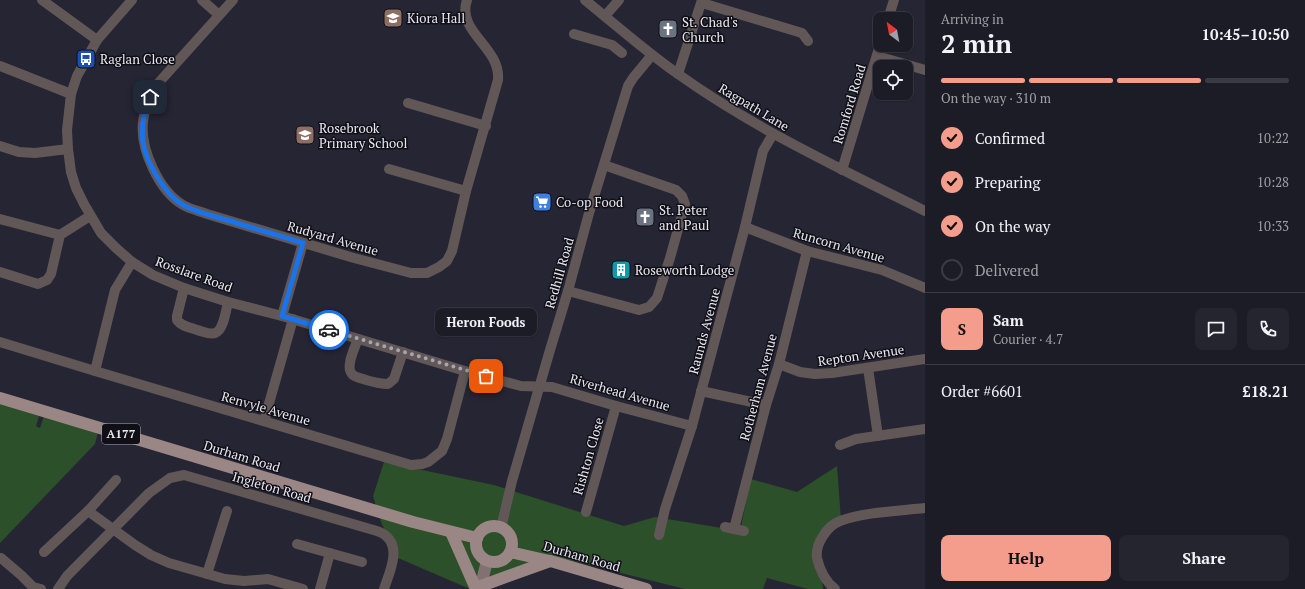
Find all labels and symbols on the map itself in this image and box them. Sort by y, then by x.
school or university icon: Kiora Hall [382,7,404,29]
place label: Kiora Hall [407,9,465,27]
north arrow [873,12,913,52]
place label: St. Chad's Church [682,13,738,46]
church icon: St. Chad's Church [657,18,679,40]
bus stop icon: Raglan Close [75,48,97,70]
place label: Raglan Close [100,50,175,68]
street label: Romford Road [828,62,870,146]
street label: Ragpath Lane [715,79,793,135]
pin [133,80,167,114]
place label: Rosebrook Primary School [319,119,407,152]
school or university icon: Rosebrook Primary School [294,124,316,146]
supermarket icon: Co-op Food [531,191,553,213]
place label: Co-op Food [556,193,623,211]
place label: St. Peter and Paul [659,201,709,234]
church icon: St. Peter and Paul [634,206,656,228]
street label: Rudyard Avenue [285,216,381,260]
street label: Runcorn Avenue [791,223,887,267]
street label: Redhill Road [540,235,578,311]
street label: Rosslare Road [153,252,235,296]
building icon: Roseworth Lodge [610,259,632,281]
place label: Roseworth Lodge [635,261,734,279]
street label: Raunds Avenue [684,286,724,376]
callout: Heron Foods [435,308,537,336]
courier [309,310,349,350]
street label: Rotherham Avenue [735,332,781,442]
street label: Repton Avenue [817,340,905,370]
pin [469,359,503,393]
street label: Riverhead Avenue [568,369,672,415]
street label: Renvyle Avenue [219,387,313,429]
street label: Rishton Close [568,415,608,497]
road number: A177 [102,424,140,444]
street label: Durham Road [201,436,283,476]
street label: Ingleton Road [230,467,314,507]
street label: Durham Road [541,536,623,576]

